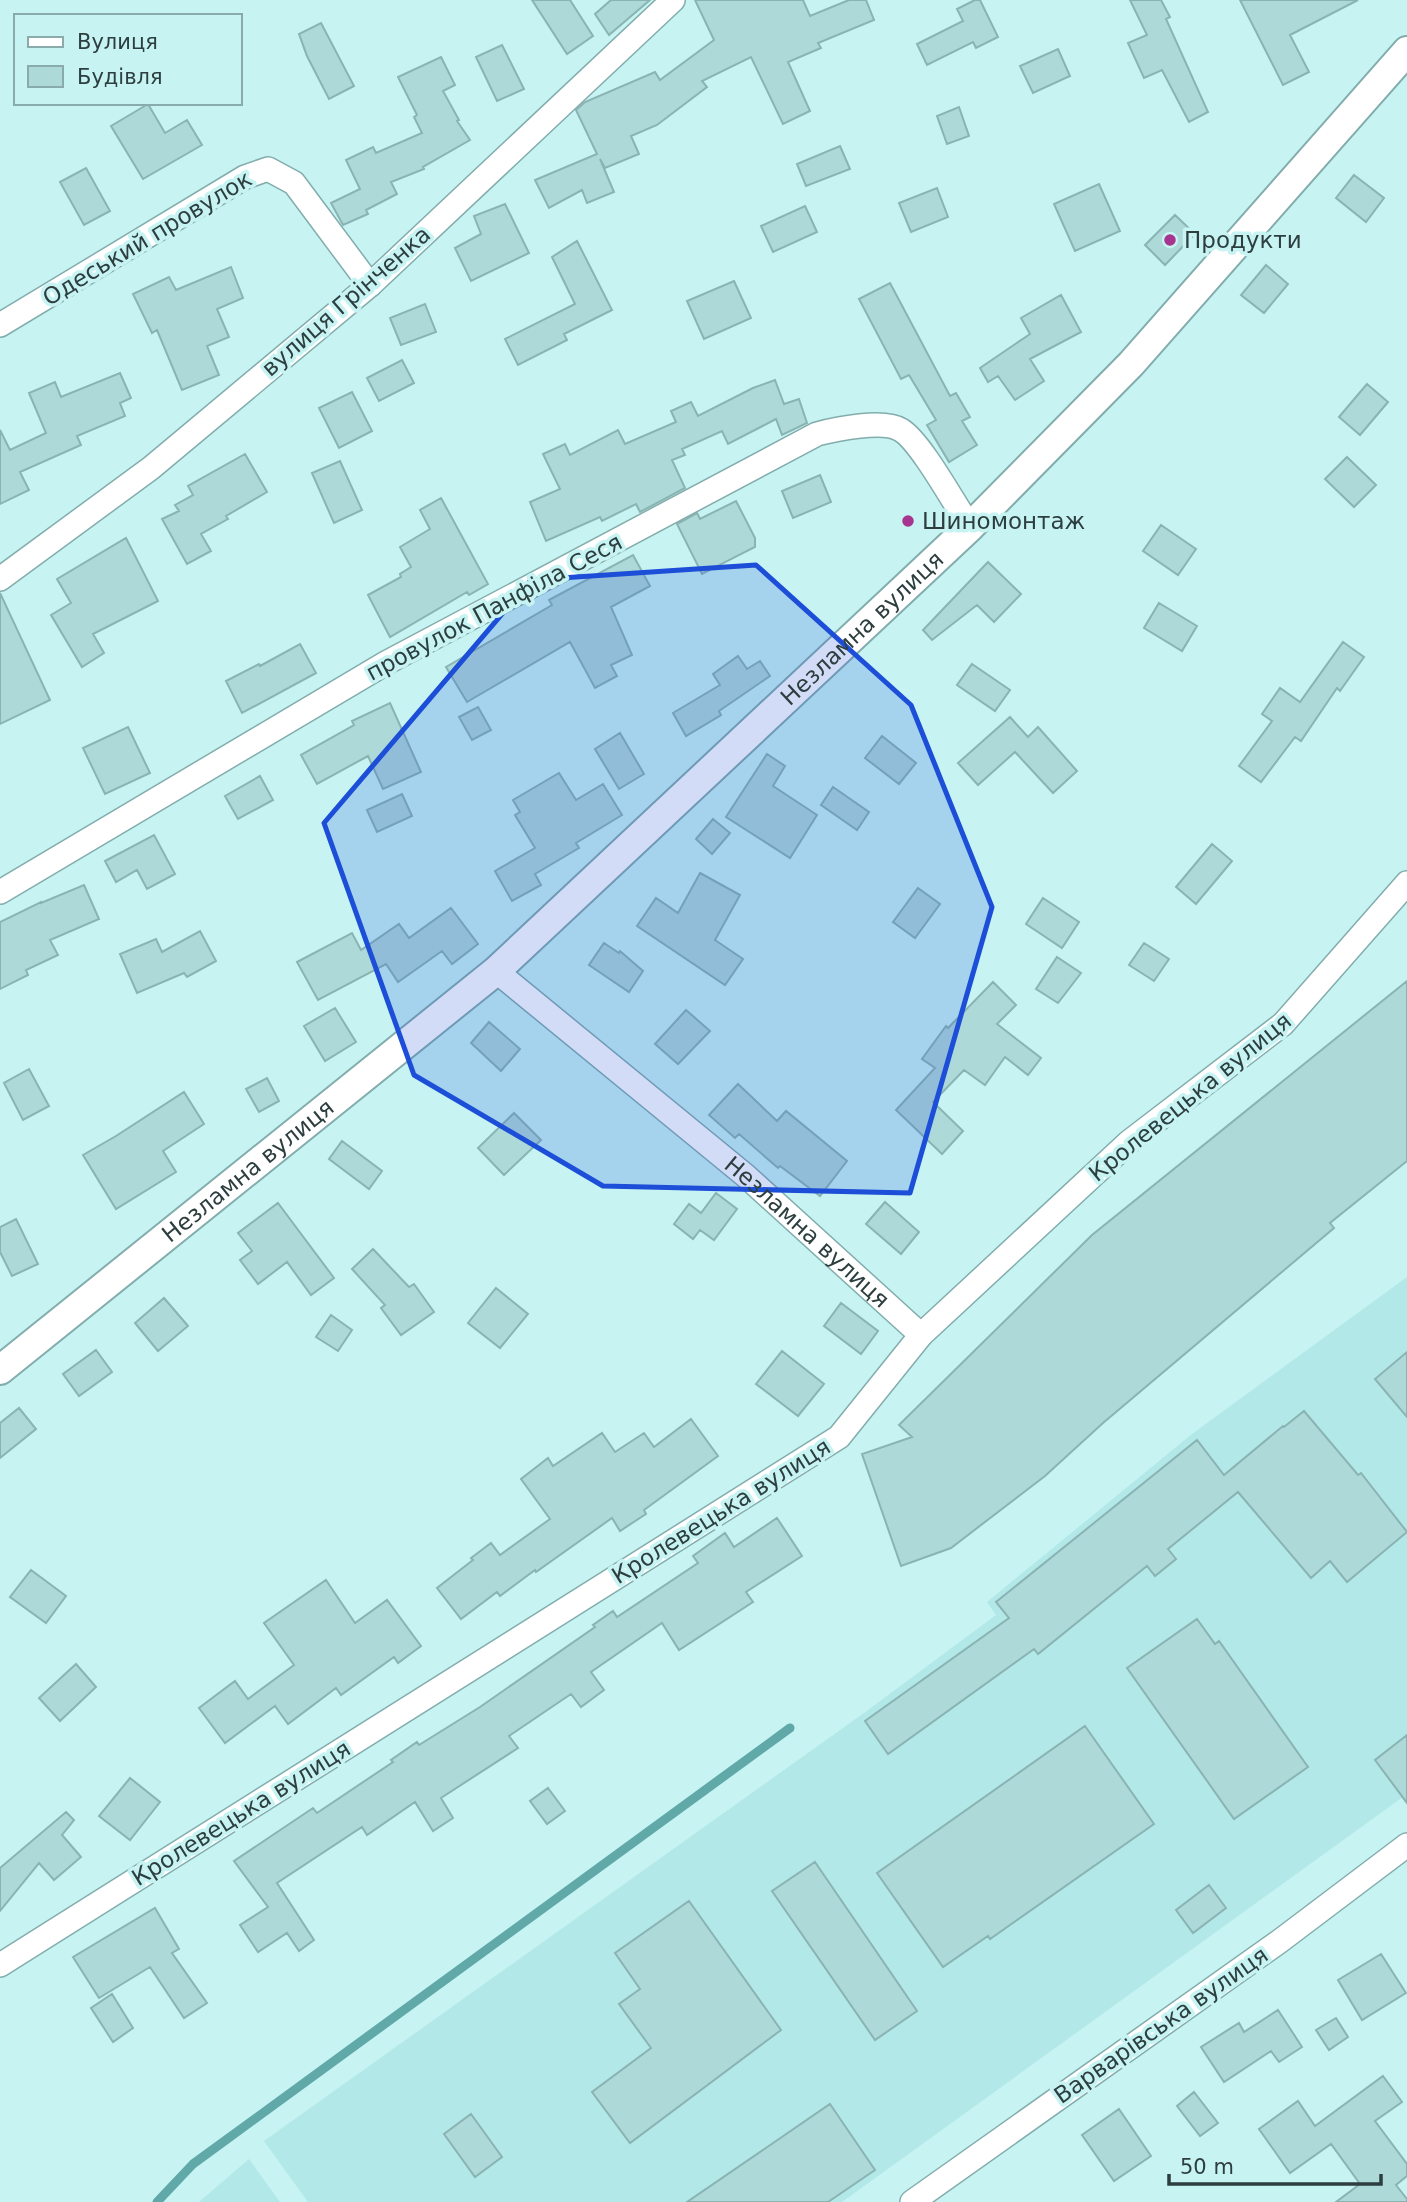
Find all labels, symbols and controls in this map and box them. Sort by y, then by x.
legend [14,14,242,105]
text: Вулиця [77,30,158,54]
text: Будівля [77,65,163,89]
street label: Одеський провулок [38,165,256,311]
street label: вулиця Грінченка [257,221,435,381]
place label: Продукти [1184,227,1302,253]
marker: Продукти [1162,232,1178,248]
place label: Шиномонтаж [922,508,1085,534]
marker: Шиномонтаж [900,513,916,529]
street label: провулок Панфіла Сеся [362,528,626,686]
street label: Незламна вулиця [775,546,948,710]
street label: Кролевецька вулиця [1084,1007,1296,1187]
street label: Незламна вулиця [157,1094,339,1247]
street label: Незламна вулиця [719,1151,895,1313]
street label: Кролевецька вулиця [607,1433,835,1589]
street label: Кролевецька вулиця [127,1735,355,1891]
street label: Варварівська вулиця [1049,1941,1273,2109]
scale bar [1169,2142,1381,2186]
text: 50 m [1180,2155,1234,2179]

